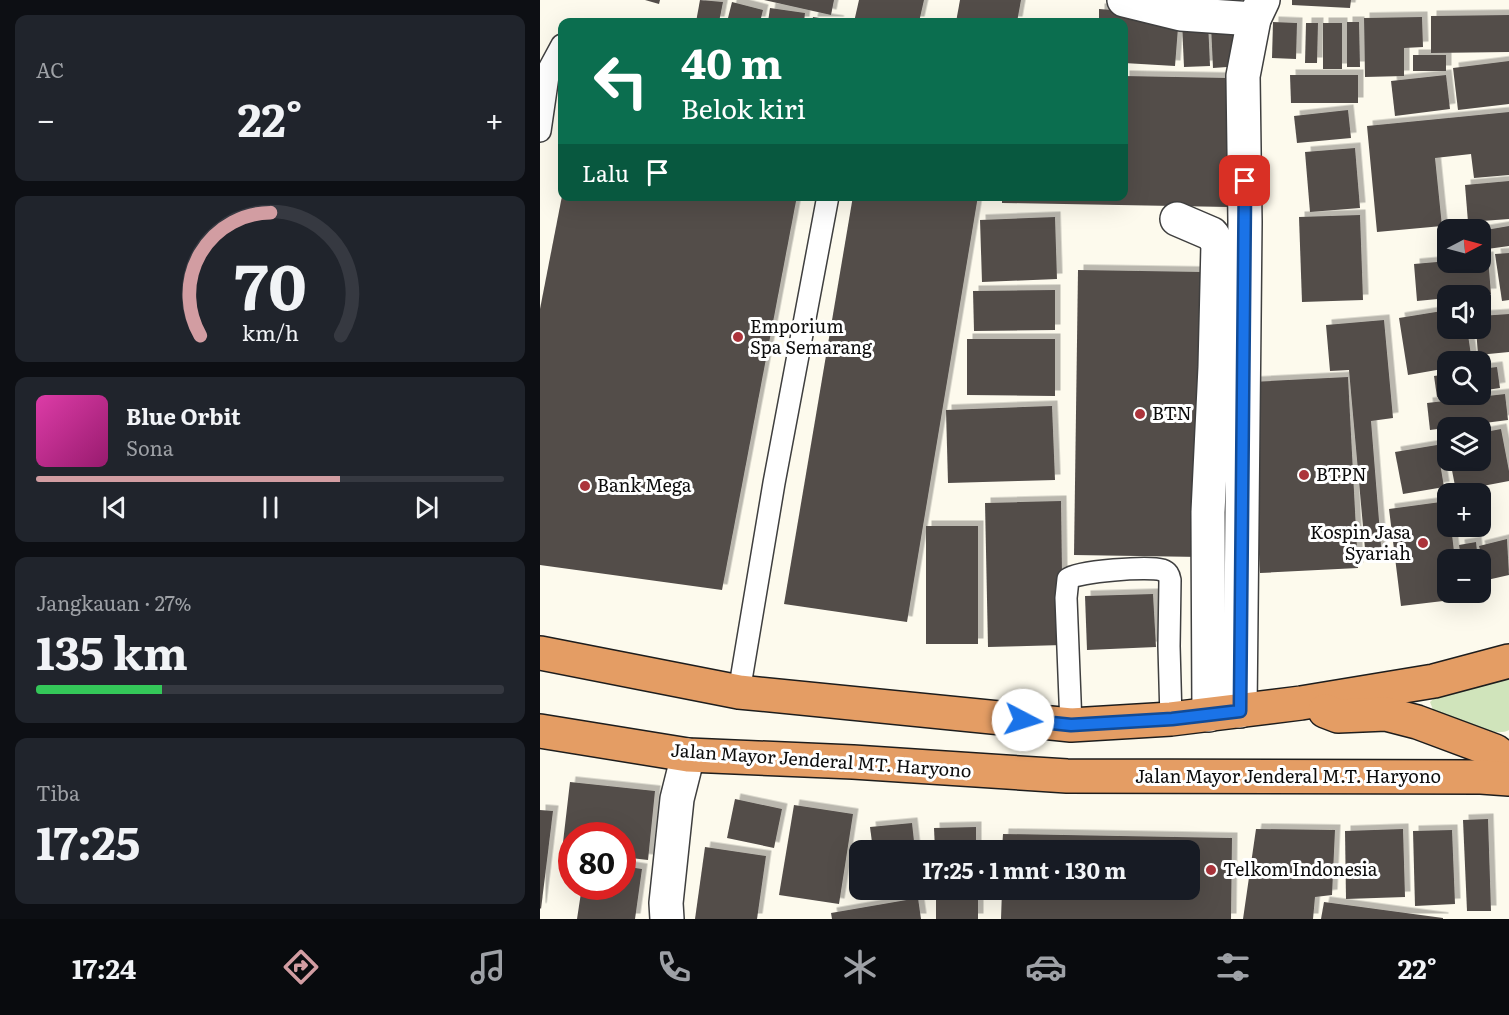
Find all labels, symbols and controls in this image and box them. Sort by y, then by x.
text: 40 m [681,30,782,92]
icon: left [582,42,660,120]
text: AC [36,54,64,84]
text: 22° [237,84,303,151]
text: Belok kiri [681,87,806,127]
text: − [36,93,55,142]
text: + [485,93,504,142]
pin [1219,155,1270,206]
text: Lalu [582,156,629,189]
icon: arrive [641,156,674,189]
icon: arrive [1228,164,1261,197]
north arrow [1437,219,1491,273]
map controls [1437,219,1491,603]
text: 70 [234,237,306,329]
button: sound [1437,285,1491,339]
place label: Emporium Spa Semarang [750,312,873,360]
text: km/h [241,316,299,348]
marker: Emporium Spa Semarang [731,330,745,344]
button: search [1437,351,1491,405]
text: Blue Orbit [126,399,241,432]
place label: BTN [1152,399,1192,426]
marker: BTN [1133,407,1147,421]
button: layers [1437,417,1491,471]
text: Sona [126,432,174,462]
place label: BTPN [1316,460,1367,487]
marker: BTPN [1297,468,1311,482]
place label: Bank Mega [597,471,692,498]
marker: Bank Mega [578,479,592,493]
button: + [1437,483,1491,537]
icon: previous [98,491,131,524]
icon: pause [254,491,287,524]
icon: next [410,491,443,524]
place label: Kospin Jasa Syariah [1310,518,1411,566]
marker: Kospin Jasa Syariah [1416,536,1430,550]
button: − [1437,549,1491,603]
text: Jangkauan · 27% [36,587,192,617]
text: 135 km [36,617,188,684]
position arrow [991,688,1055,752]
street label: Jalan Mayor Jenderal MT. Haryono [670,736,972,783]
street label: Jalan Mayor Jenderal M.T. Haryono [1135,762,1441,789]
text: Tiba [36,777,80,807]
text: 17:25 [36,807,140,874]
speed limit sign: 80 [558,822,636,900]
text: 17:25 · 1 mnt · 130 m [923,853,1126,886]
place label: Telkom Indonesia [1223,855,1378,882]
marker: Telkom Indonesia [1204,863,1218,877]
icon: directions [280,946,322,988]
icon: music [467,946,509,988]
icon: phone [653,946,695,988]
icon: climate [839,946,881,988]
icon: car [1025,946,1067,988]
icon: filters [1212,946,1254,988]
text: 17:24 [72,947,136,987]
text: 22° [1398,947,1437,987]

